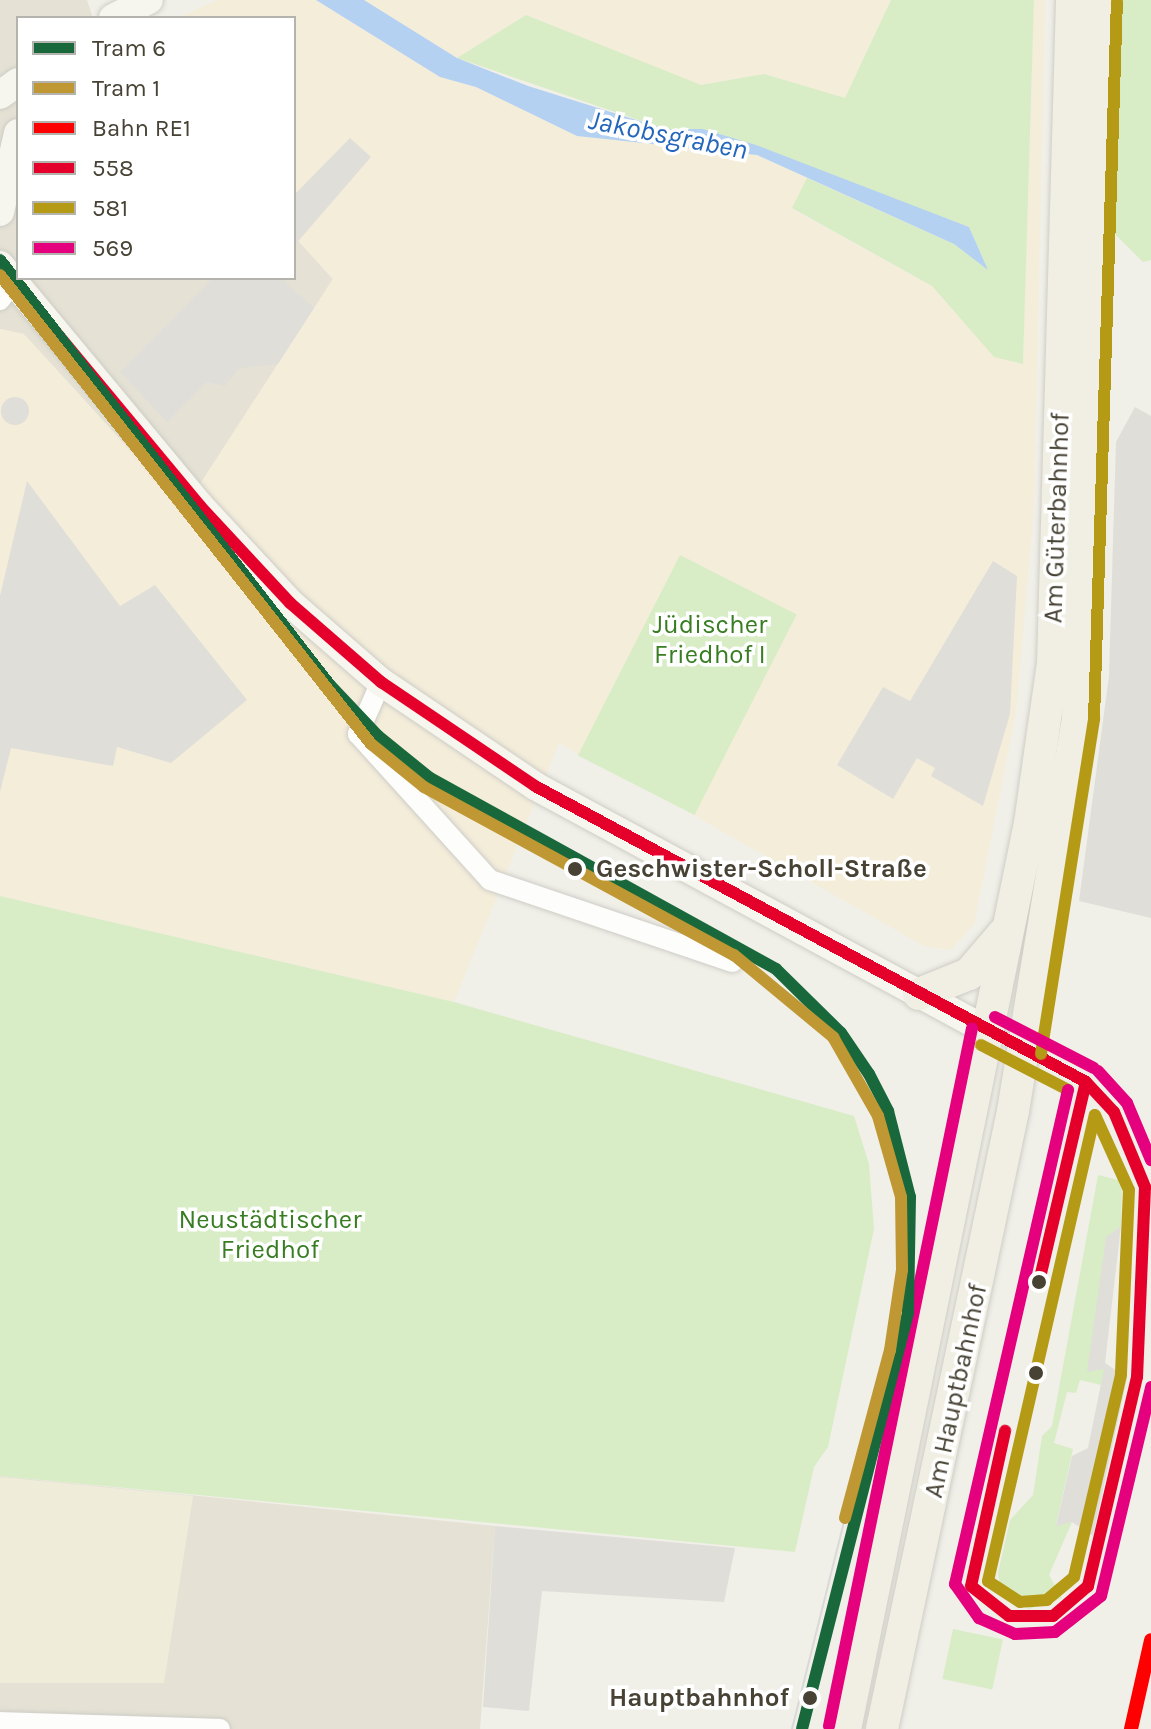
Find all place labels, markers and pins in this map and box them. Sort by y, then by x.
place label: Geschwister-Scholl-Straße [596,853,927,885]
marker: Geschwister-Scholl-Straße [561,855,589,883]
unlabelled marker [1031,1274,1047,1290]
unlabelled marker [1028,1365,1044,1381]
place label: Hauptbahnhof [609,1682,789,1714]
marker: Hauptbahnhof [796,1684,824,1712]

